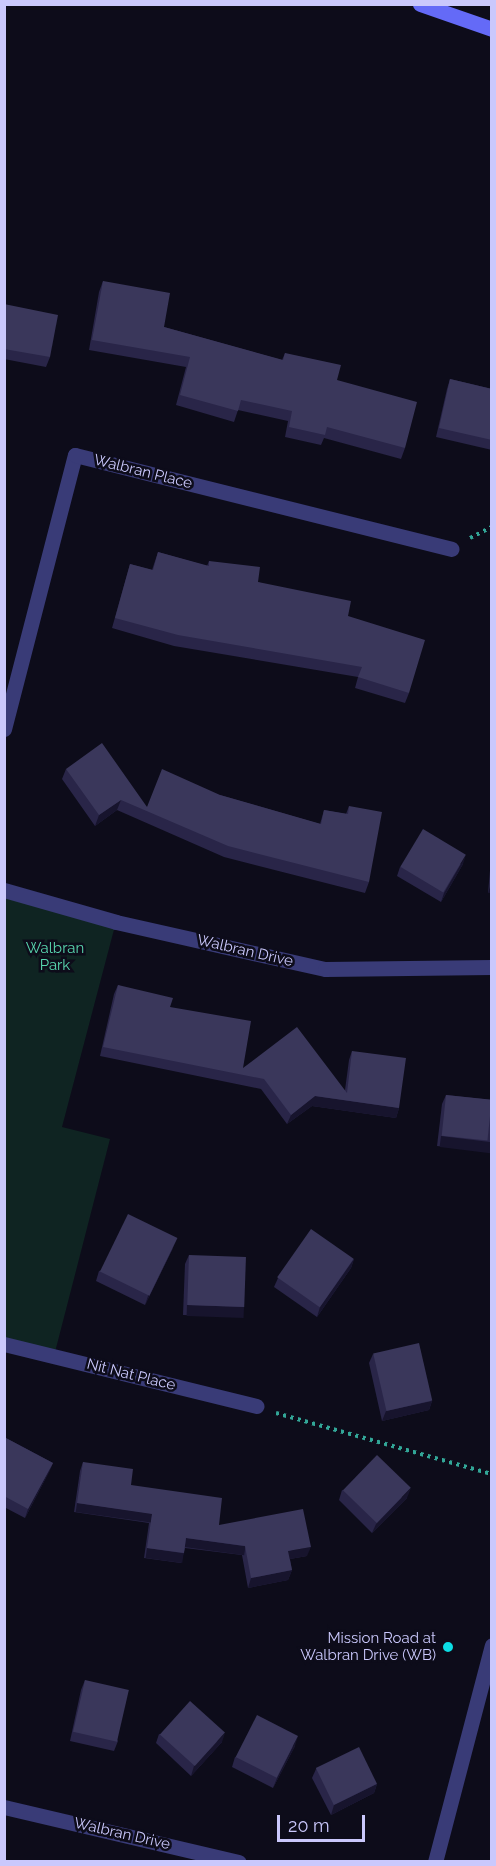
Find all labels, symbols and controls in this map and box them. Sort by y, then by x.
street label: Walbran Place [92,451,194,493]
street label: Walbran Drive [195,931,295,971]
park label: Walbran Park [26,939,84,974]
street label: Nit Nat Place [85,1355,177,1395]
place label: Mission Road at Walbran Drive (WB) [300,1629,436,1664]
marker: Mission Road at Walbran Drive (WB) [441,1640,455,1654]
scale bar [280,1803,368,1841]
street label: Walbran Drive [72,1814,172,1854]
text: 20 m [288,1815,330,1836]

